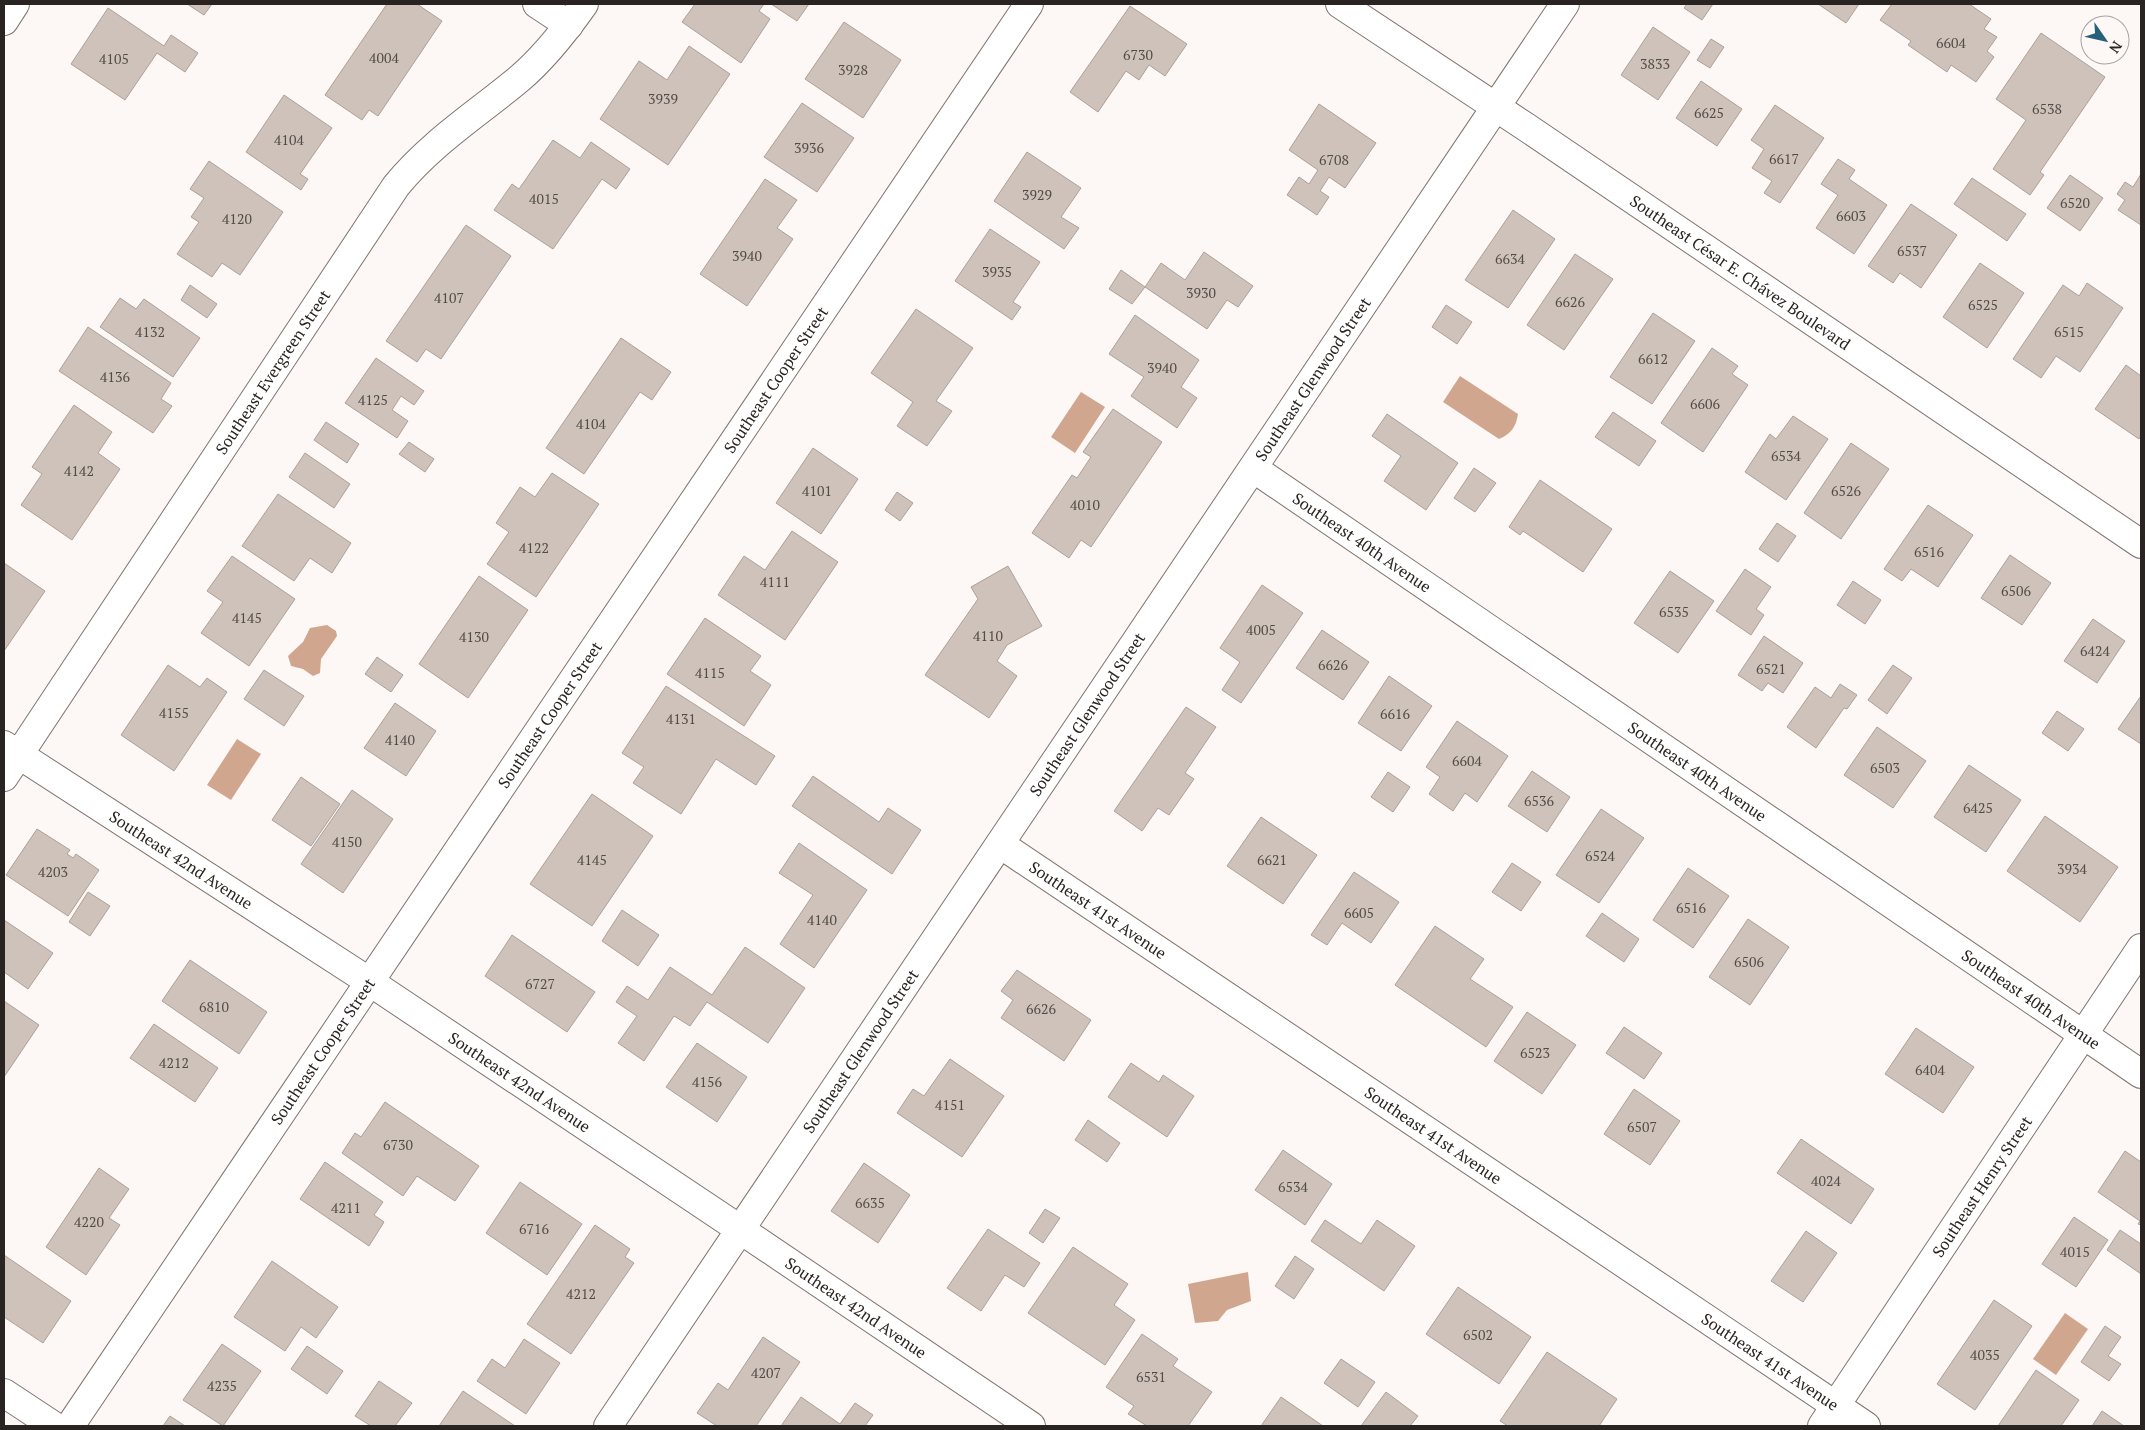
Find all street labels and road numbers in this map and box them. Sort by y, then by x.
street label: Southeast César E. Chávez Boulevard [1626,190,1855,355]
street label: Southeast Evergreen Street [210,285,335,459]
street label: Southeast Glenwood Street [1250,293,1376,465]
street label: Southeast Cooper Street [718,302,833,457]
street label: Southeast 40th Avenue [1288,487,1436,598]
street label: Southeast Glenwood Street [1024,628,1150,800]
street label: Southeast Cooper Street [492,637,607,792]
street label: Southeast 40th Avenue [1624,716,1771,826]
street label: Southeast 42nd Avenue [105,805,257,914]
street label: Southeast 41st Avenue [1025,856,1171,964]
street label: Southeast 40th Avenue [1957,944,2105,1054]
street label: Southeast Glenwood Street [797,965,923,1137]
street label: Southeast Cooper Street [265,974,380,1129]
street label: Southeast 42nd Avenue [444,1027,595,1137]
street label: Southeast 41st Avenue [1360,1081,1506,1189]
street label: Southeast Henry Street [1927,1112,2037,1261]
street label: Southeast 42nd Avenue [781,1252,931,1363]
street label: Southeast 41st Avenue [1697,1308,1843,1416]

